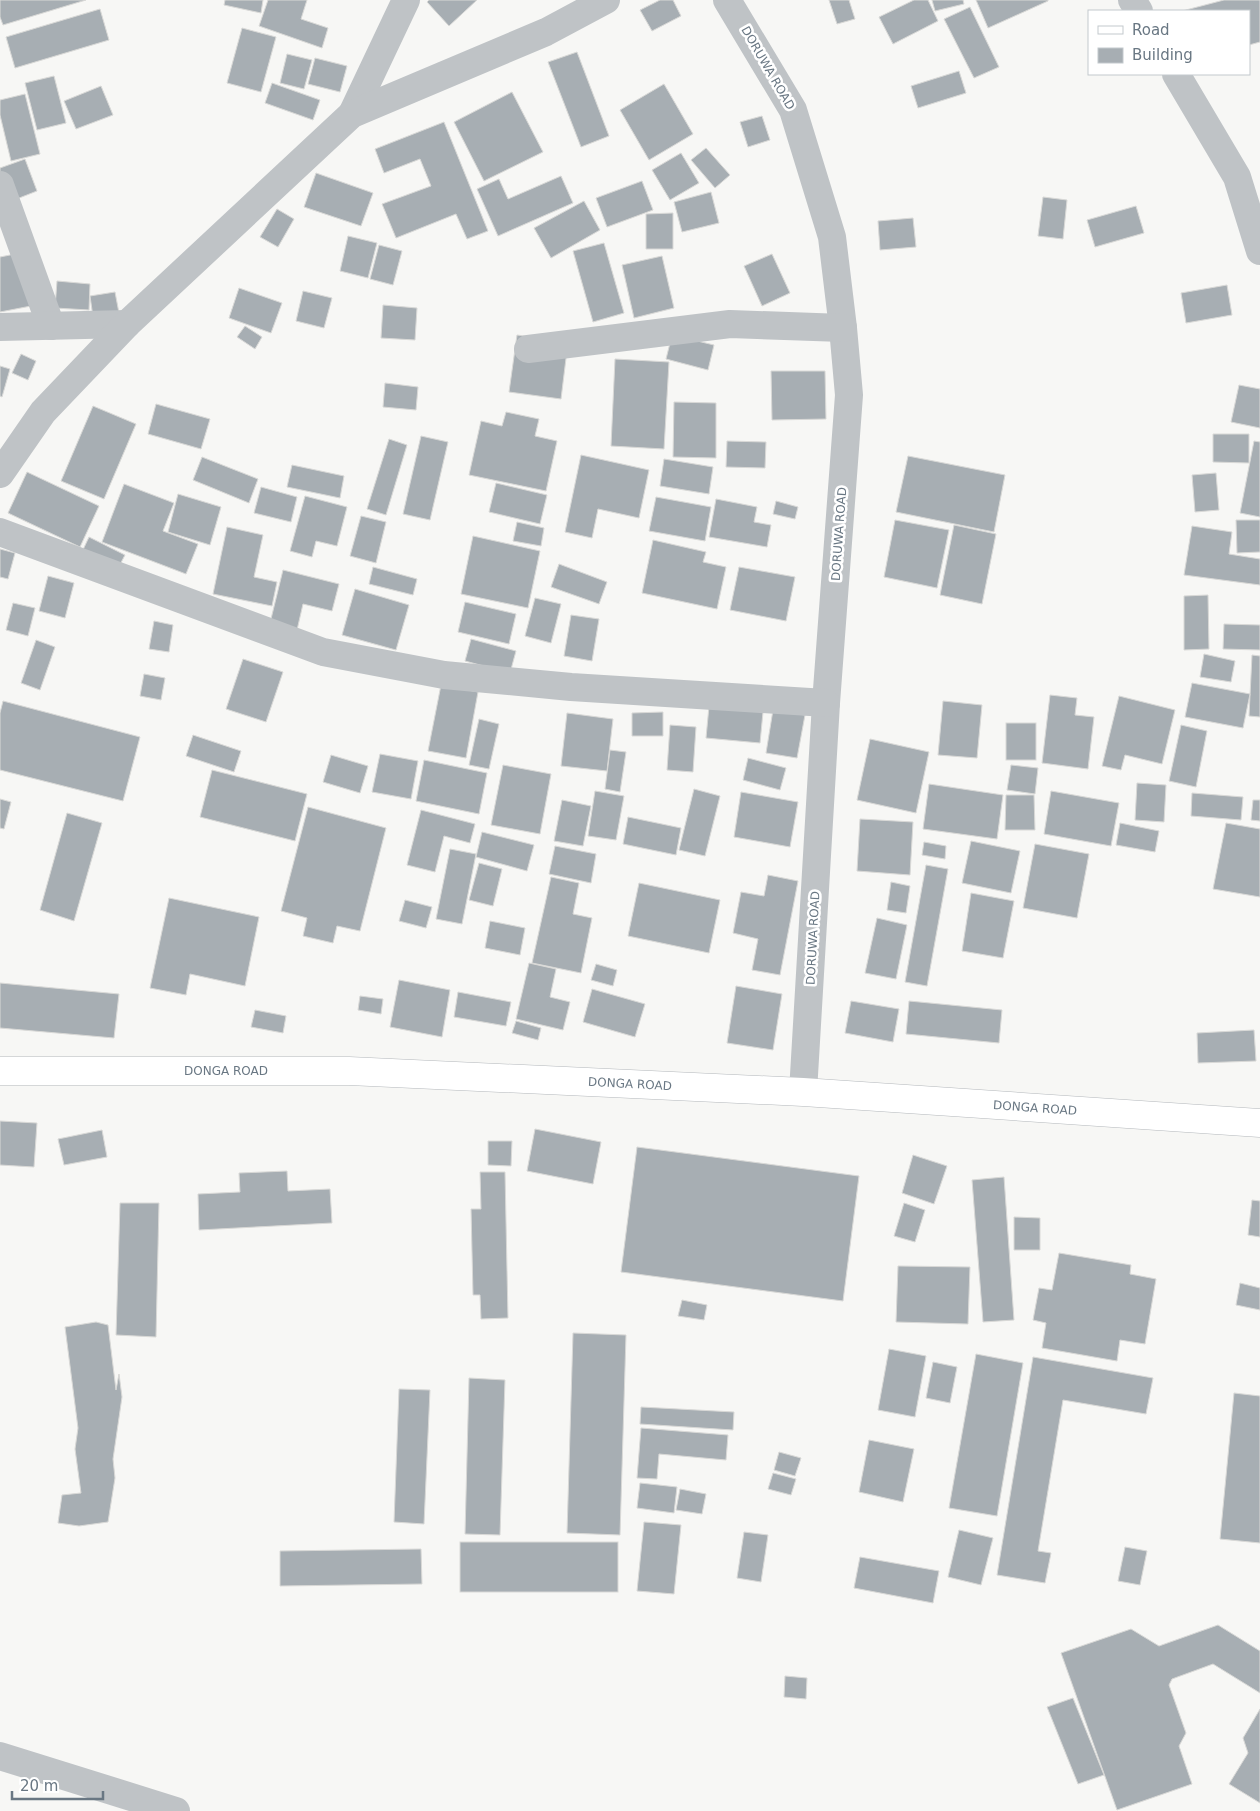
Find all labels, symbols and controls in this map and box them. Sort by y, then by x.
legend [1088,10,1250,75]
text: Road [1132,21,1170,39]
street label: DORUWA ROAD [738,24,798,112]
text: Building [1132,46,1193,64]
street label: DORUWA ROAD [829,487,849,581]
street label: DORUWA ROAD [804,891,822,985]
street label: DONGA ROAD [184,1064,268,1078]
street label: DONGA ROAD [588,1075,672,1093]
street label: DONGA ROAD [993,1098,1077,1118]
scale bar [12,1768,104,1800]
text: 20 m [20,1777,58,1795]

